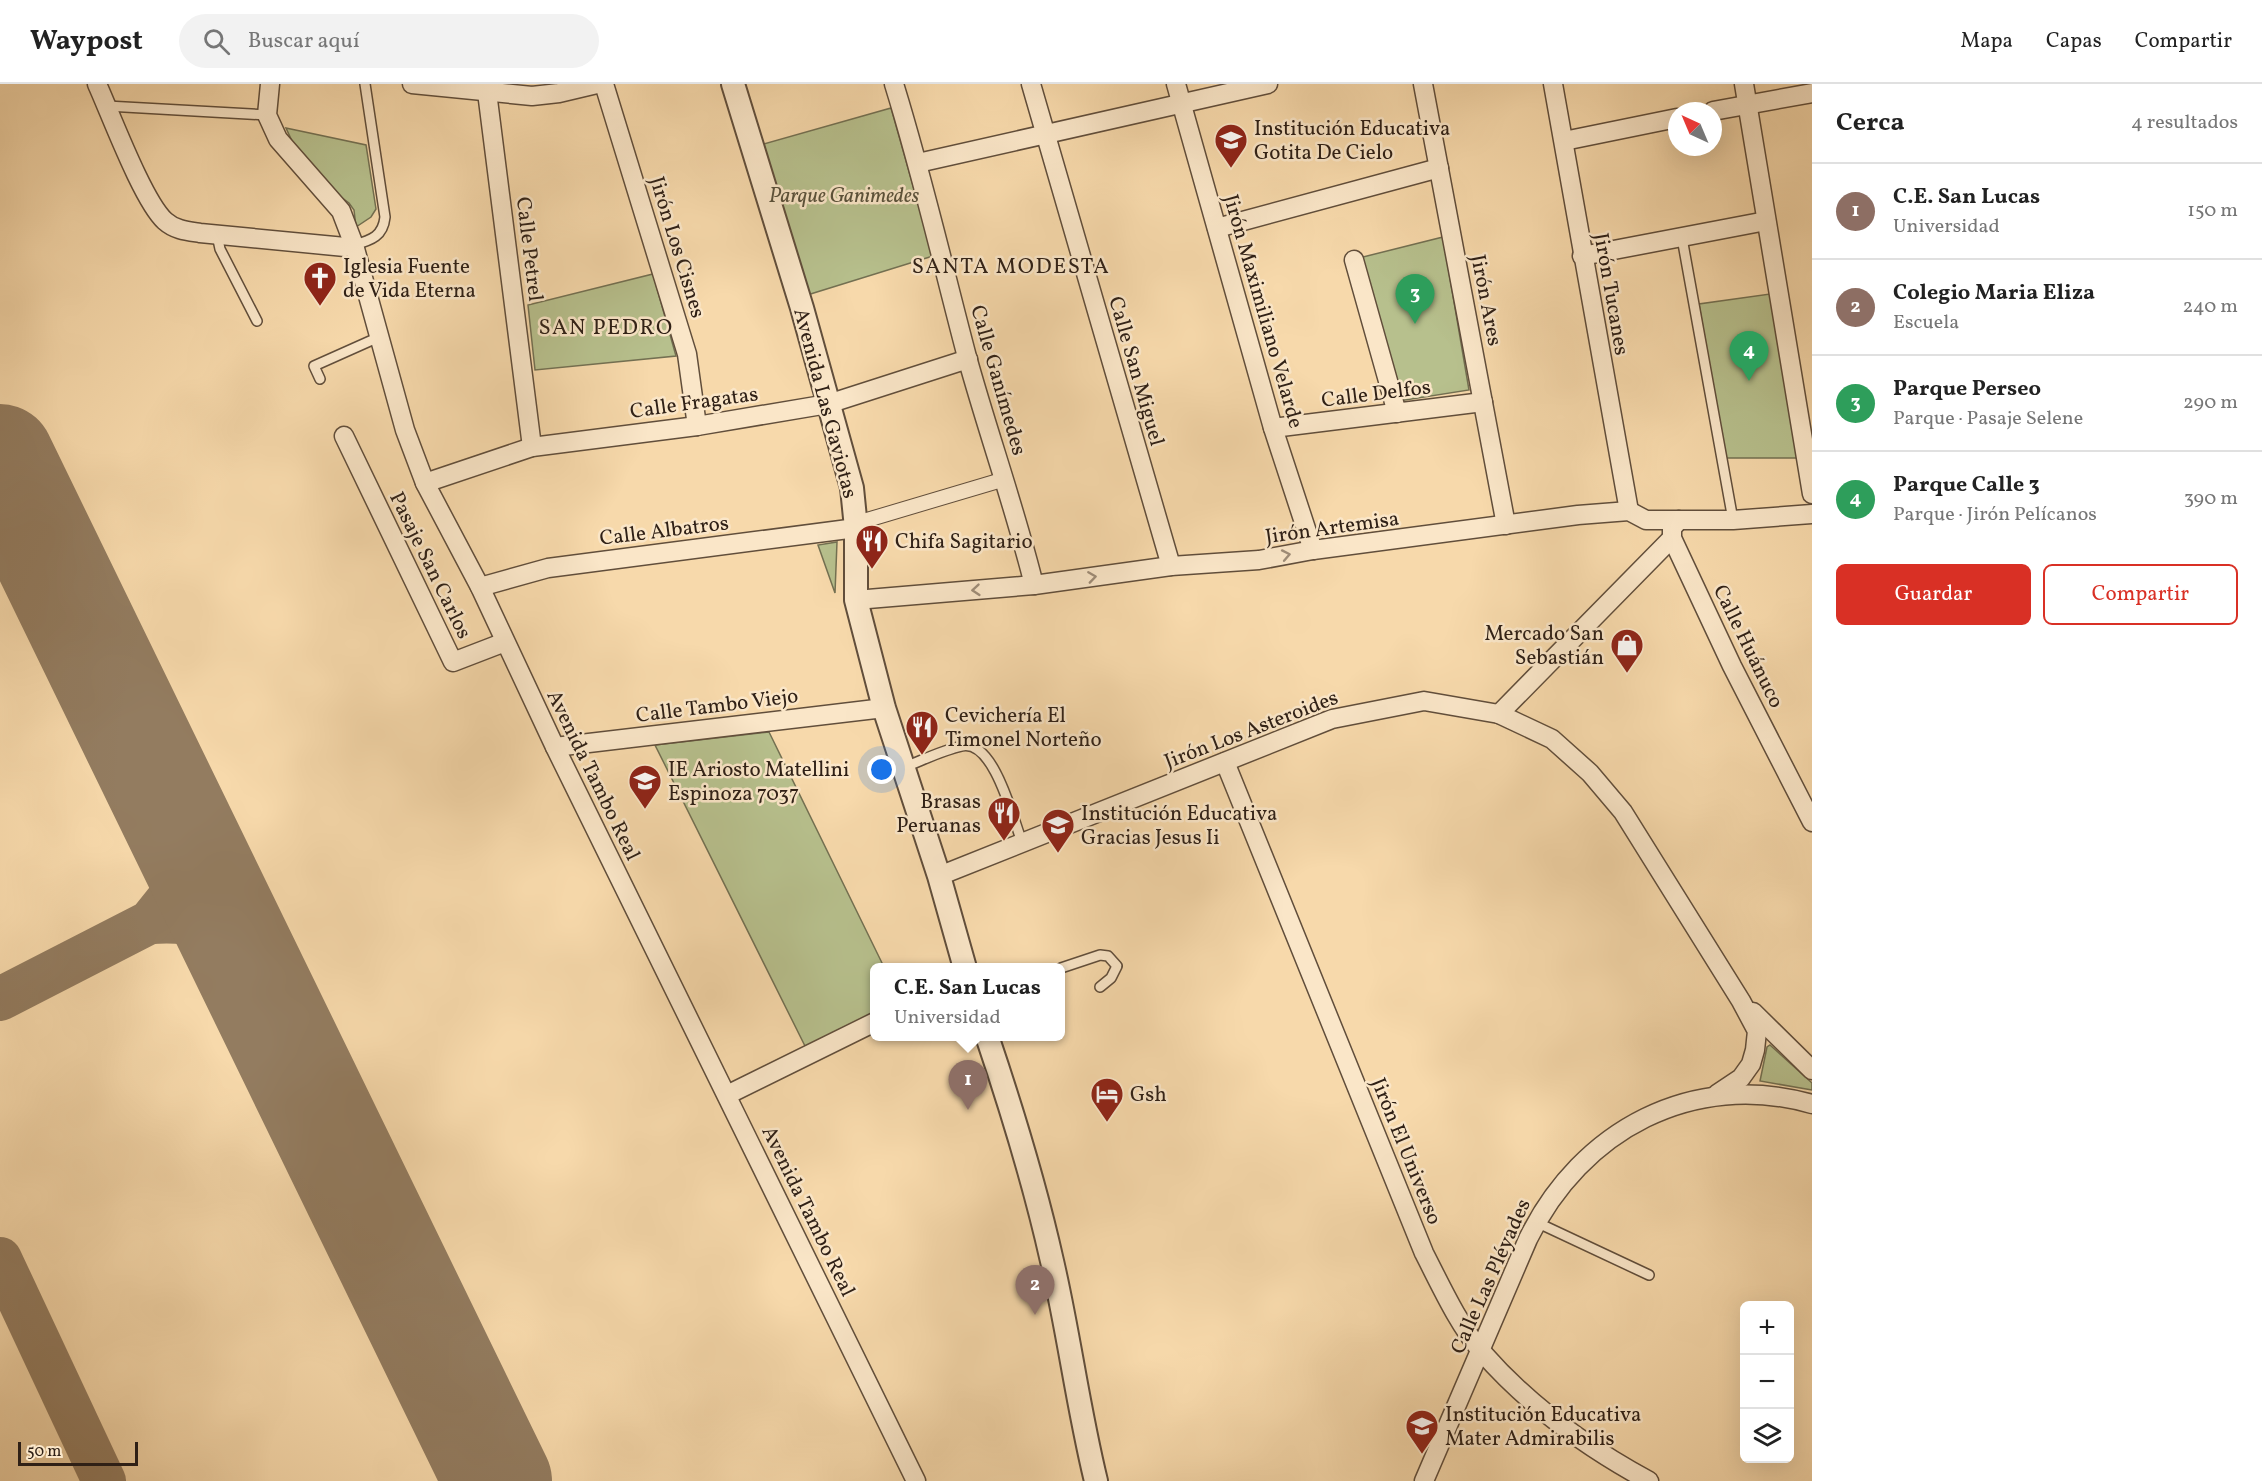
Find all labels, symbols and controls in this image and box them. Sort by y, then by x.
search box [179,14,599,68]
text: Waypost [30,22,143,61]
icon: search [200,25,233,58]
text: Buscar aquí [248,26,360,57]
text: Mapa [1961,27,2013,56]
text: Capas [2046,27,2102,56]
text: Compartir [2135,27,2232,56]
north arrow [1668,102,1722,156]
text: Cerca [1836,105,1905,141]
text: 4 resultados [2131,109,2238,137]
place label: Institución Educativa Gotita De Cielo [1254,115,1451,168]
school or university icon: Institución Educativa Gotita De Cielo [1213,122,1249,169]
street label: Jirón Los Cisnes [641,173,712,322]
park label: Parque Ganimedes [769,182,920,211]
text: C.E. San Lucas [1893,182,2040,213]
street label: Jirón Maximiliano Velarde [1215,191,1310,432]
street label: Calle Petrel [508,195,549,303]
text: 1 [1851,197,1860,225]
text: 150 m [2187,197,2238,225]
text: Universidad [1893,213,2000,241]
street label: Jirón Tucanes [1586,231,1636,358]
district label: SANTA MODESTA [912,252,1110,283]
street label: Jirón Ares [1462,252,1509,348]
place label: Iglesia Fuente de Vida Eterna [343,253,476,306]
church icon: Iglesia Fuente de Vida Eterna [302,260,338,307]
pin: 3 [1396,274,1434,324]
text: Colegio Maria Eliza [1893,278,2095,309]
street label: Calle San Miguel [1100,293,1171,450]
text: 2 [1850,293,1861,321]
text: 240 m [2183,293,2238,321]
street label: Calle Ganímedes [962,302,1033,459]
street label: Avenida Las Gaviotas [785,305,864,502]
text: Escuela [1893,309,1959,337]
district label: SAN PEDRO [538,313,674,344]
pin: 4 [1730,332,1768,381]
street label: Calle Delfos [1320,373,1432,416]
text: Parque Perseo [1893,374,2041,405]
street label: Calle Fragatas [628,380,760,427]
text: 3 [1850,389,1861,417]
text: 290 m [2183,389,2238,417]
text: Parque · Pasaje Selene [1893,405,2083,433]
text: Parque Calle 3 [1893,470,2040,501]
text: 4 [1849,485,1862,513]
text: 390 m [2184,485,2238,513]
street label: Pasaje San Carlos [381,487,478,644]
text: Parque · Jirón Pelícanos [1893,501,2097,529]
street label: Jirón Artemisa [1263,505,1401,552]
street label: Calle Albatros [598,509,730,554]
restaurant icon: Chifa Sagitario [854,523,890,570]
place label: Chifa Sagitario [895,528,1033,557]
one-way arrow [1280,549,1290,562]
button: Guardar [1836,564,2031,625]
button: Compartir [2043,564,2238,625]
one-way arrow [1087,571,1097,583]
street label: Calle Huánuco [1705,580,1790,713]
one-way arrow [971,583,980,596]
place label: Mercado San Sebastián [1484,620,1604,673]
shop icon: Mercado San Sebastián [1609,627,1645,674]
street label: Calle Tambo Viejo [634,682,800,731]
street label: Jirón Los Asteroides [1160,684,1343,777]
street label: Avenida Tambo Real [539,685,647,866]
place label: Cevichería El Timonel Norteño [945,702,1102,755]
restaurant icon: Cevichería El Timonel Norteño [904,709,940,756]
your location [867,755,896,784]
place label: IE Ariosto Matellini Espinoza 7037 [668,756,849,809]
school or university icon: IE Ariosto Matellini Espinoza 7037 [627,763,663,810]
place label: Brasas Peruanas [896,788,981,841]
restaurant icon: Brasas Peruanas [986,795,1022,842]
place label: Institución Educativa Gracias Jesus Ii [1081,800,1278,853]
school or university icon: Institución Educativa Gracias Jesus Ii [1040,807,1076,854]
popup [870,963,1065,1041]
text: C.E. San Lucas [894,973,1041,1004]
text: Universidad [894,1004,1001,1032]
pin: 1 [948,1060,988,1110]
street label: Jirón El Universo [1363,1074,1448,1229]
hotel icon: Gsh [1089,1076,1125,1123]
place label: Gsh [1130,1081,1167,1110]
street label: Avenida Tambo Real [754,1121,862,1302]
street label: Calle Las Pléyades [1444,1194,1539,1359]
pin: 2 [1016,1266,1054,1315]
map controls [1740,1301,1794,1463]
button: + [1740,1301,1794,1355]
button: − [1740,1355,1794,1409]
place label: Institución Educativa Mater Admirabilis [1445,1401,1642,1454]
school or university icon: Institución Educativa Mater Admirabilis [1404,1408,1440,1455]
button: layers [1740,1409,1794,1463]
scale bar [18,1439,138,1466]
text: 50 m [27,1441,61,1463]

